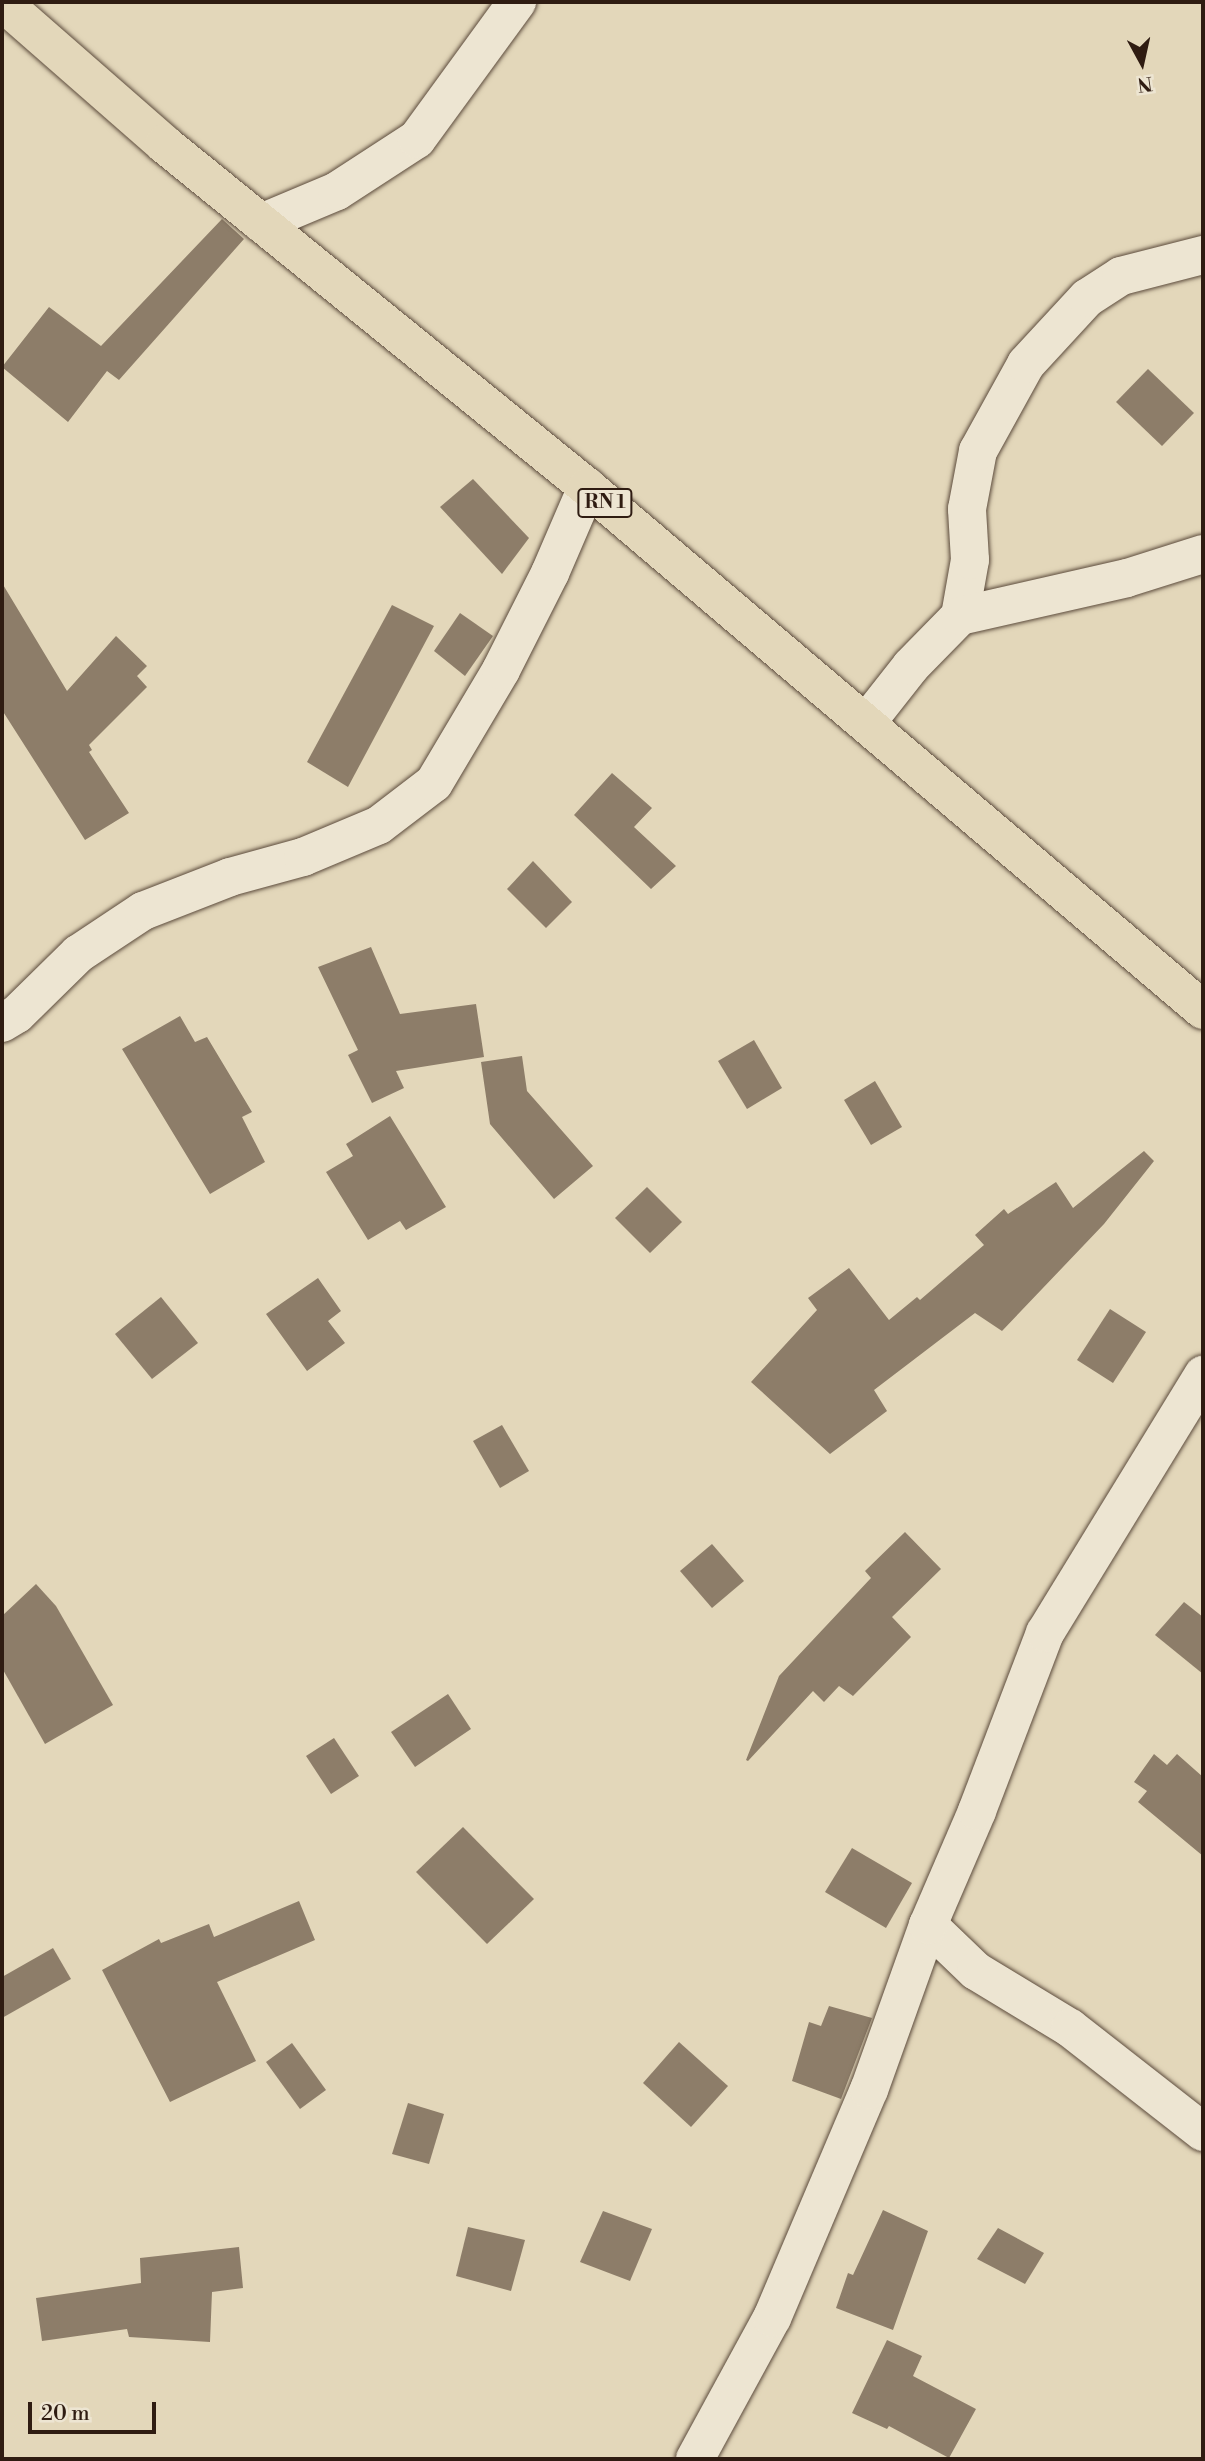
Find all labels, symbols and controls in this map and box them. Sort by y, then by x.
north arrow [1107,28,1177,98]
text: N [1136,71,1154,97]
road number: RN 1 [577,488,633,518]
scale bar [32,2388,159,2432]
text: 20 m [41,2401,90,2427]

